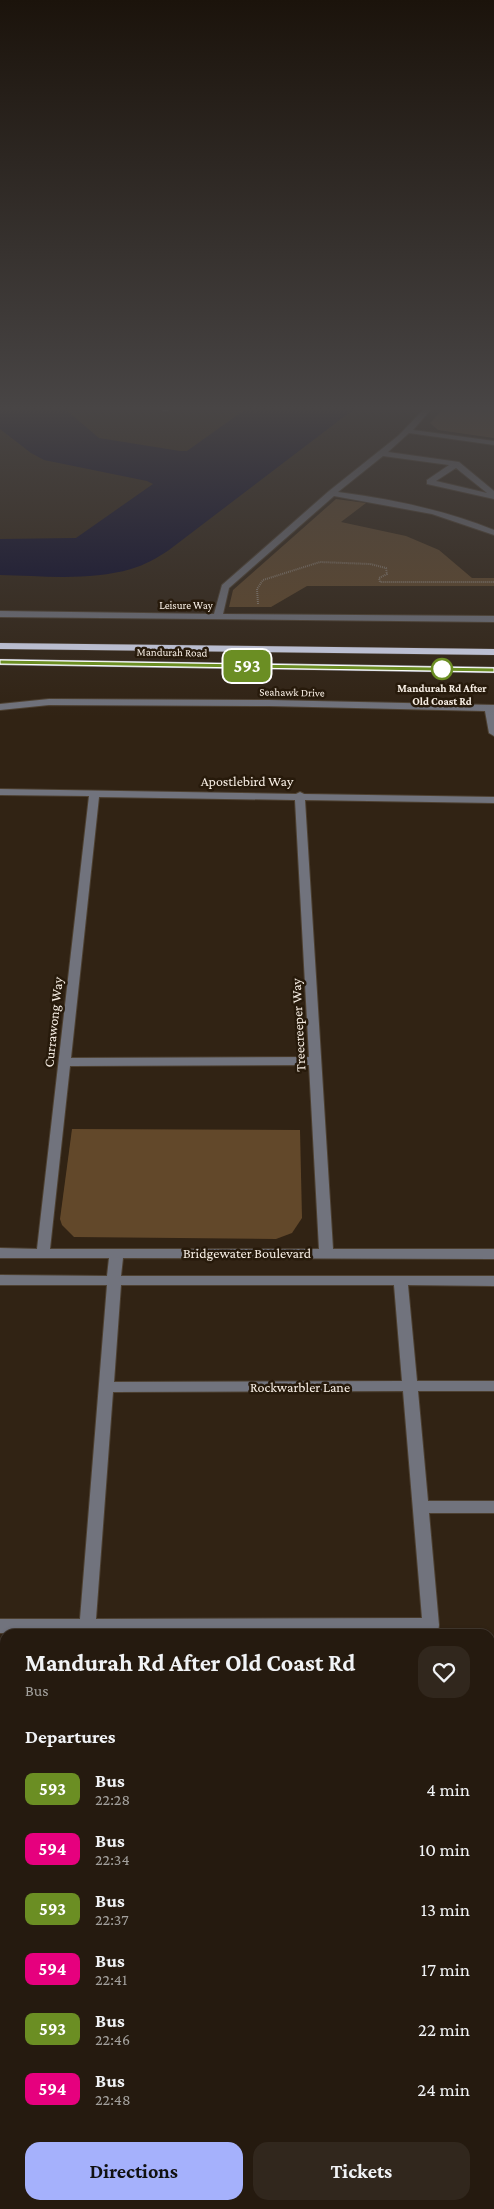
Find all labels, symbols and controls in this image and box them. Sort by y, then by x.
street label: Leisure Way [159,599,214,612]
street label: Mandurah Road [136,645,208,659]
line badge: 593 [218,650,276,682]
text: 593 [234,656,261,676]
marker: Mandurah Rd After Old Coast Rd [431,658,453,680]
place label: Mandurah Rd After Old Coast Rd [397,682,487,707]
street label: Seahawk Drive [259,685,325,699]
street label: Apostlebird Way [201,773,294,789]
street label: Currawong Way [40,975,66,1068]
street label: Treecreeper Way [288,977,308,1072]
street label: Bridgewater Boulevard [183,1245,312,1261]
street label: Rockwarbler Lane [250,1379,350,1395]
button: heart [418,1646,470,1698]
text: Mandurah Rd After Old Coast Rd [25,1649,355,1676]
text: Bus [25,1682,49,1699]
text: Departures [25,1726,116,1747]
text: Bus [95,1770,125,1791]
text: 593 [39,1779,66,1799]
text: 4 min [426,1779,470,1800]
text: 22:28 [95,1791,130,1808]
text: Bus [95,1830,125,1851]
text: 594 [39,1839,66,1859]
text: 10 min [419,1839,470,1860]
text: 22:34 [95,1851,130,1868]
text: Bus [95,1890,125,1911]
text: 593 [39,1899,66,1919]
text: 13 min [421,1899,470,1920]
text: 22:37 [95,1911,129,1928]
text: Bus [95,1950,125,1971]
text: 594 [39,1959,66,1979]
text: 17 min [421,1959,470,1980]
text: 22:41 [95,1971,127,1988]
text: Bus [95,2010,125,2031]
text: 593 [39,2019,66,2039]
text: 22 min [418,2019,470,2040]
text: 22:46 [95,2031,130,2048]
text: Bus [95,2070,125,2091]
text: 594 [39,2079,66,2099]
text: 24 min [417,2079,470,2100]
text: 22:48 [95,2091,131,2108]
button: Directions [25,2142,243,2200]
button: Tickets [253,2142,470,2200]

